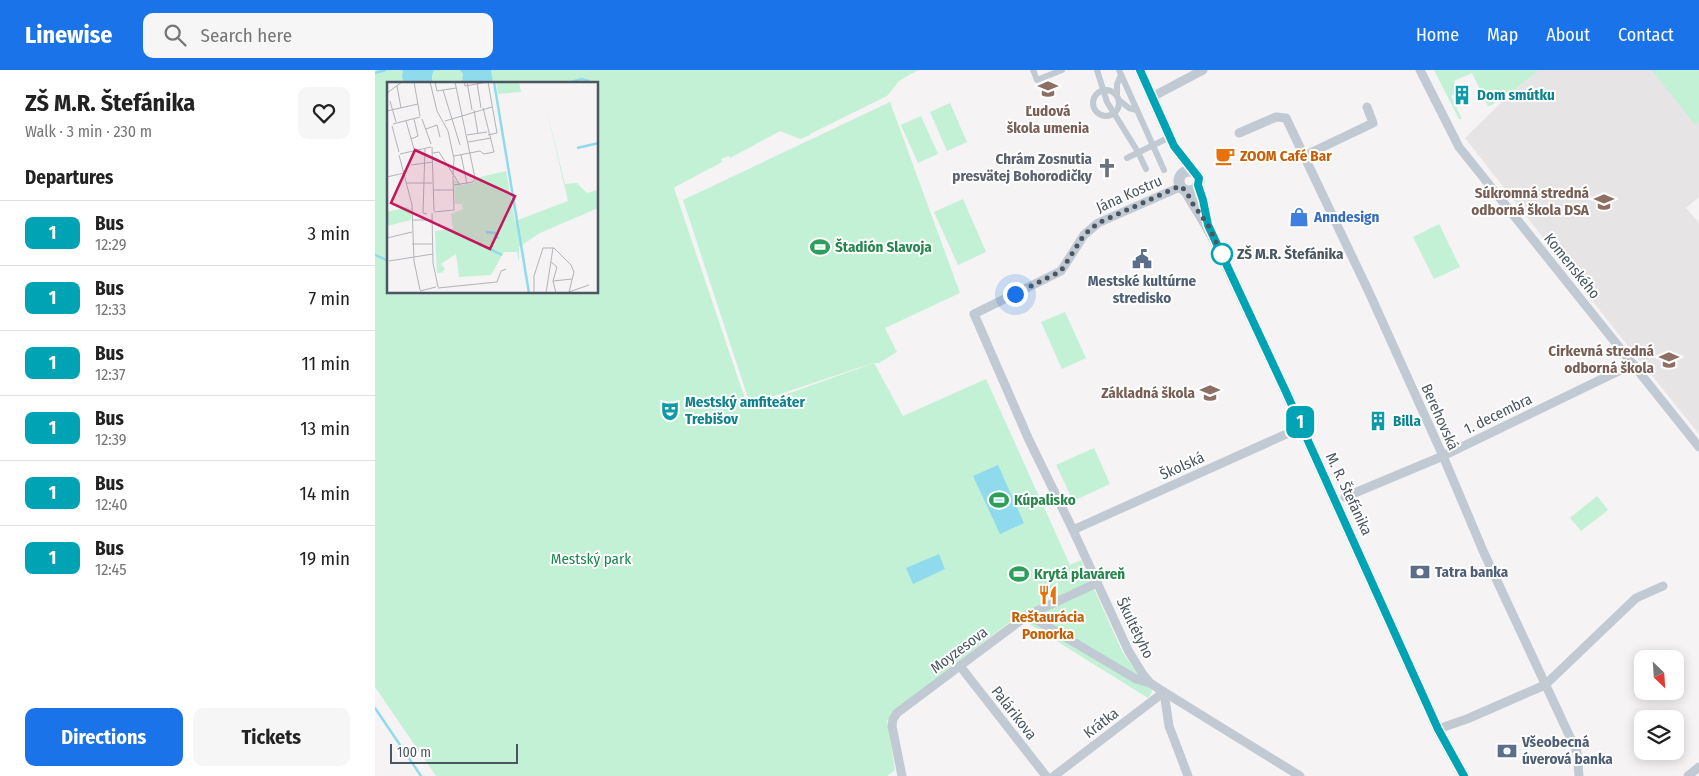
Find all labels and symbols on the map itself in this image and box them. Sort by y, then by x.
school or university icon: Ľudová škola umenia [1037,78,1059,100]
inset map [387,82,599,294]
building icon: Dom smútku [1451,84,1473,106]
place label: Dom smútku [1477,86,1555,104]
place label: Ľudová škola umenia [1007,102,1090,137]
cafe icon: ZOOM Café Bar [1214,145,1236,167]
place label: ZOOM Café Bar [1240,147,1332,165]
place label: Chrám Zosnutia presvätej Bohorodičky [952,150,1093,185]
church icon: Chrám Zosnutia presvätej Bohorodičky [1096,157,1118,179]
street label: Jána Kostru [1093,171,1165,217]
place label: Súkromná stredná odborná škola DSA [1471,184,1590,219]
school or university icon: Súkromná stredná odborná škola DSA [1593,191,1615,213]
shop icon: Anndesign [1288,206,1310,228]
place label: Anndesign [1313,208,1380,226]
street label: Komenského [1540,230,1604,302]
sports icon: Štadión Slavoja [809,236,831,258]
place label: Štadión Slavoja [835,238,932,256]
marker: ZŠ M.R. Štefánika [1211,243,1233,265]
place label: ZŠ M.R. Štefánika [1237,245,1344,263]
public building icon: Mestské kultúrne stredisko [1131,248,1153,270]
place label: Mestské kultúrne stredisko [1088,272,1197,307]
your location [1003,282,1028,307]
place label: Cirkevná stredná odborná škola [1548,342,1655,377]
school or university icon: Cirkevná stredná odborná škola [1658,349,1680,371]
street label: Berehovská [1417,381,1463,453]
school or university icon: Základná škola [1199,382,1221,404]
place label: Základná škola [1101,384,1196,402]
street label: 1. decembra [1461,390,1535,438]
place label: Mestský amfiteáter Trebišov [685,393,805,428]
theatre icon: Mestský amfiteáter Trebišov [659,400,681,422]
line badge: 1 [1284,406,1316,438]
building icon: Billa [1367,410,1389,432]
place label: Billa [1393,412,1421,430]
street label: Školská [1157,448,1207,484]
street label: M. R. Štefánika [1322,450,1376,538]
sports icon: Kúpalisko [988,489,1010,511]
place label: Kúpalisko [1014,491,1076,509]
park label: Mestský park [551,550,631,568]
bank icon: Tatra banka [1409,561,1431,583]
sports icon: Krytá plaváreň [1008,563,1030,585]
place label: Tatra banka [1435,563,1509,581]
place label: Krytá plaváreň [1034,565,1125,583]
restaurant icon: Reštaurácia Ponorka [1037,584,1059,606]
street label: Škultétyho [1113,595,1158,662]
place label: Reštaurácia Ponorka [1011,608,1085,643]
street label: Moyzesova [927,623,991,677]
north arrow [1634,650,1684,700]
street label: Palárikova [988,683,1040,743]
street label: Krátka [1080,704,1122,742]
place label: Všeobecná úverová banka [1521,733,1613,768]
bank icon: Všeobecná úverová banka [1496,740,1518,762]
scale bar [390,741,517,764]

